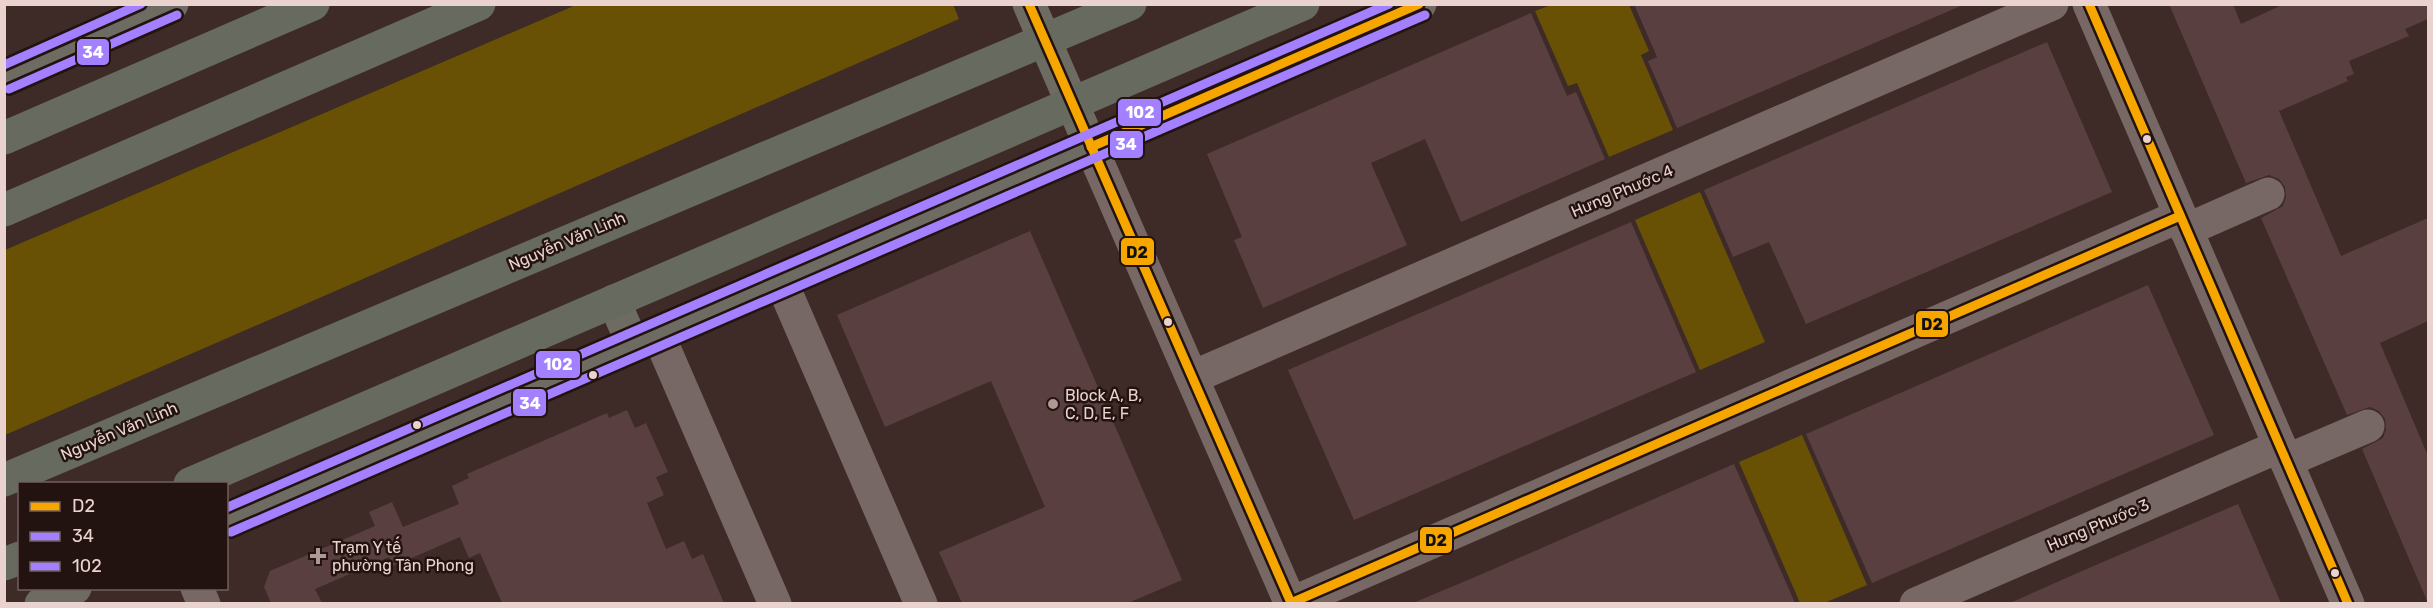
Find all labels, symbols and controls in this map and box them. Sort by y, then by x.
line badge: 34 [76,38,110,66]
text: 34 [82,43,104,62]
line badge: 102 [1117,98,1162,127]
text: 102 [1125,103,1155,122]
line badge: 34 [1109,130,1144,159]
unlabelled marker [2141,133,2153,145]
text: 34 [1115,135,1137,154]
street label: Hưng Phước 4 [1568,161,1676,221]
street label: Nguyễn Văn Linh [505,206,628,274]
line badge: D2 [1120,237,1155,266]
text: D2 [1126,243,1148,262]
line badge: D2 [1915,310,1949,338]
text: D2 [1921,315,1943,334]
unlabelled marker [1162,316,1174,328]
line badge: 102 [535,350,581,379]
text: 102 [543,355,573,374]
unlabelled marker [587,369,599,381]
place label: Block A, B, C, D, E, F [1065,386,1142,423]
line badge: 34 [512,388,547,417]
text: 34 [519,394,541,413]
street label: Nguyễn Văn Linh [57,396,180,464]
marker: Block A, B, C, D, E, F [1046,397,1060,411]
unlabelled marker [411,419,423,431]
legend [18,482,228,590]
text: D2 [72,495,95,517]
street label: Hưng Phước 3 [2044,495,2152,555]
text: 34 [72,525,94,547]
line badge: D2 [1419,526,1453,554]
text: D2 [1425,531,1447,550]
place label: Trạm Y tế phường Tân Phong [332,536,474,575]
marker: Trạm Y tế phường Tân Phong [309,547,327,565]
text: 102 [72,555,102,577]
unlabelled marker [2329,567,2341,579]

